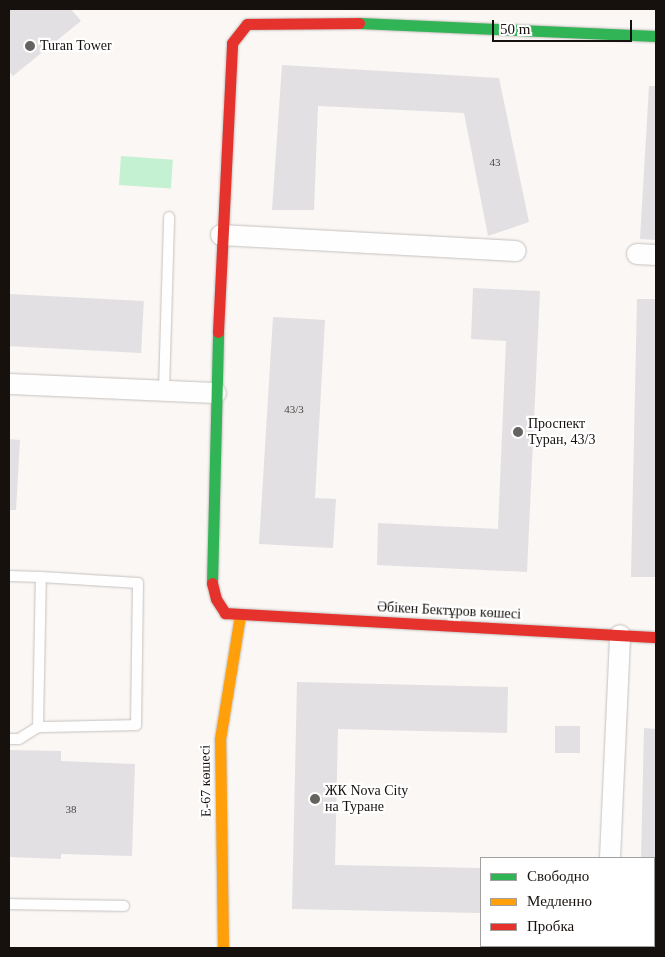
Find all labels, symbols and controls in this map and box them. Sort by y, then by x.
scale bar [495,10,635,42]
text: 50 m [500,21,530,37]
place label: Turan Tower [40,38,112,54]
marker: Turan Tower [24,40,36,52]
house number: 43 [490,155,500,169]
house number: 43/3 [284,402,304,416]
place label: Проспект Туран, 43/3 [528,416,595,448]
marker: Проспект Туран, 43/3 [512,426,524,438]
street label: Әбікен Бектұров көшесі [377,599,521,623]
street label: Е-67 көшесі [197,745,215,817]
place label: ЖК Nova City на Туране [325,783,408,816]
marker: ЖК Nova City на Туране [309,793,321,805]
house number: 38 [66,802,76,816]
legend [480,857,655,947]
text: Свободно [527,868,589,884]
text: Медленно [527,893,592,909]
text: Пробка [527,918,574,934]

